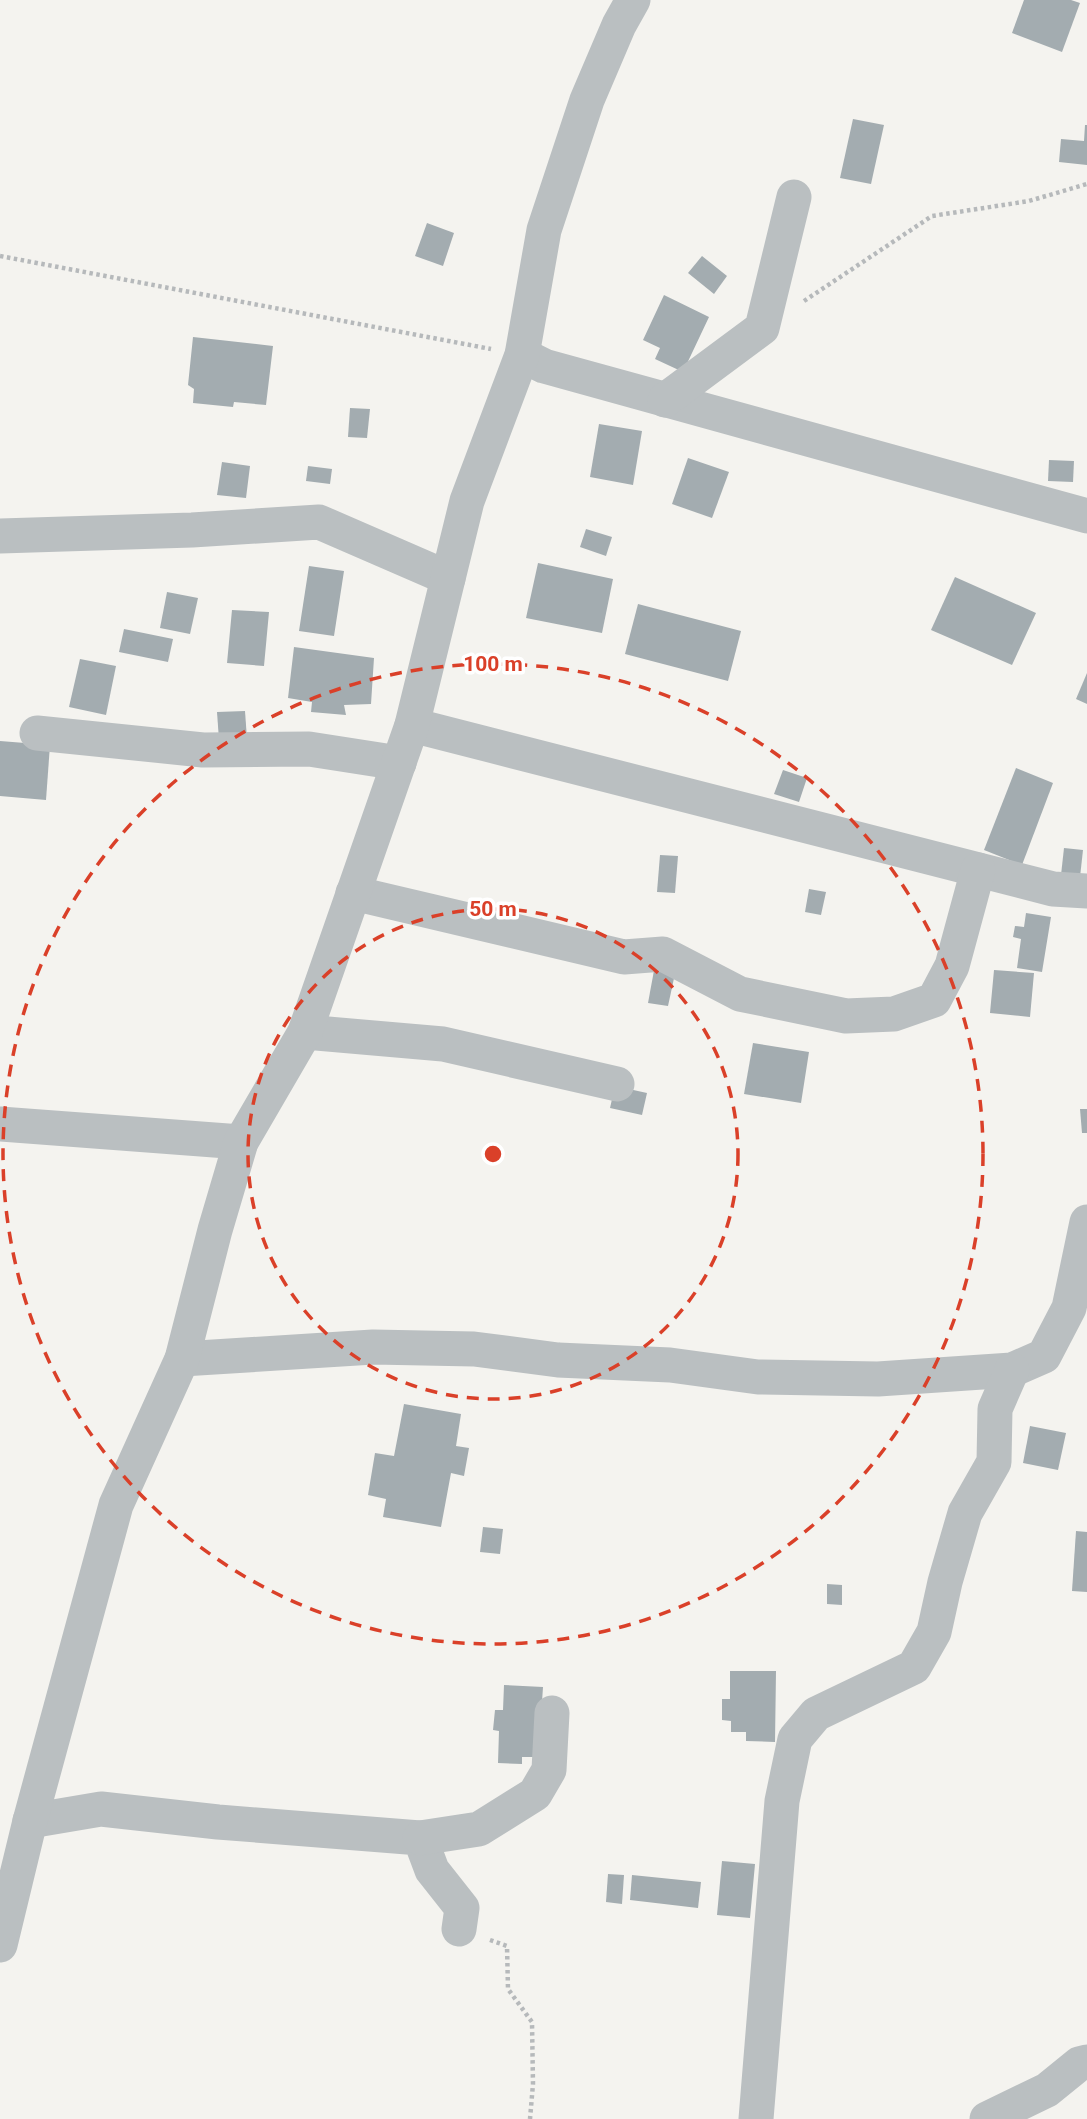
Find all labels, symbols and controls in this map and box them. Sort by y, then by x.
text: 100 m [463,652,523,676]
text: 50 m [469,897,517,921]
centre of rings [481,1142,505,1166]

